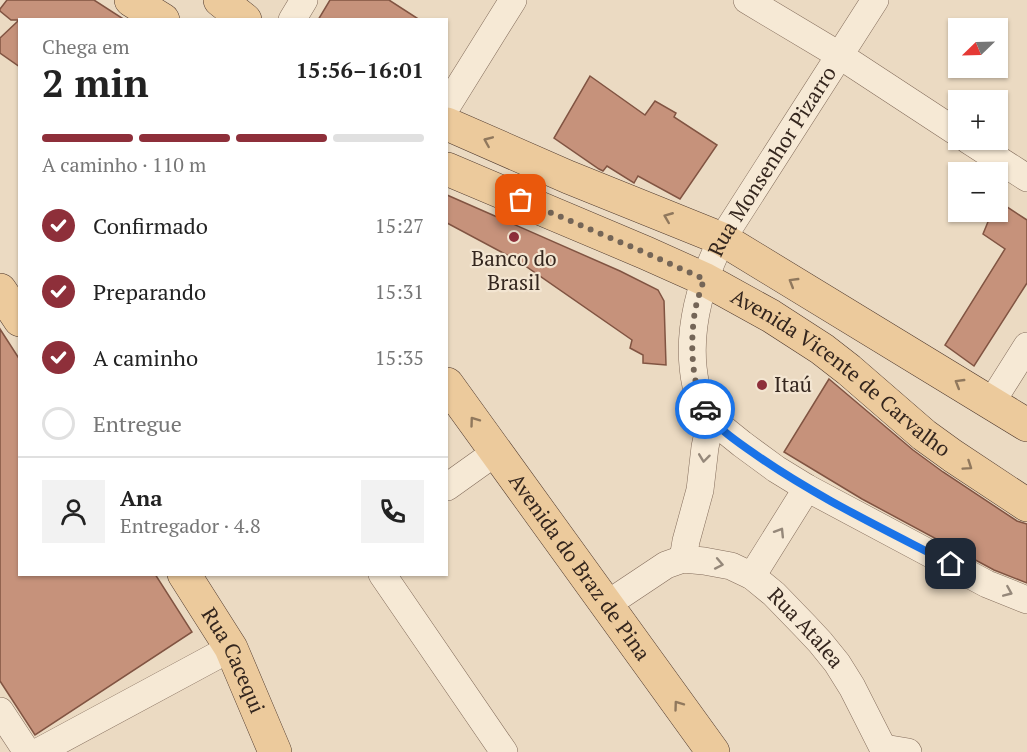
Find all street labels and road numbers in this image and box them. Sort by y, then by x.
street label: Rua Monsenhor Pizarro [701,60,842,261]
street label: Avenida Vicente de Carvalho [726,282,957,463]
street label: Avenida do Braz de Pina [503,467,658,666]
street label: Rua Atalea [762,581,851,674]
street label: Rua Cacequi [196,602,272,717]

